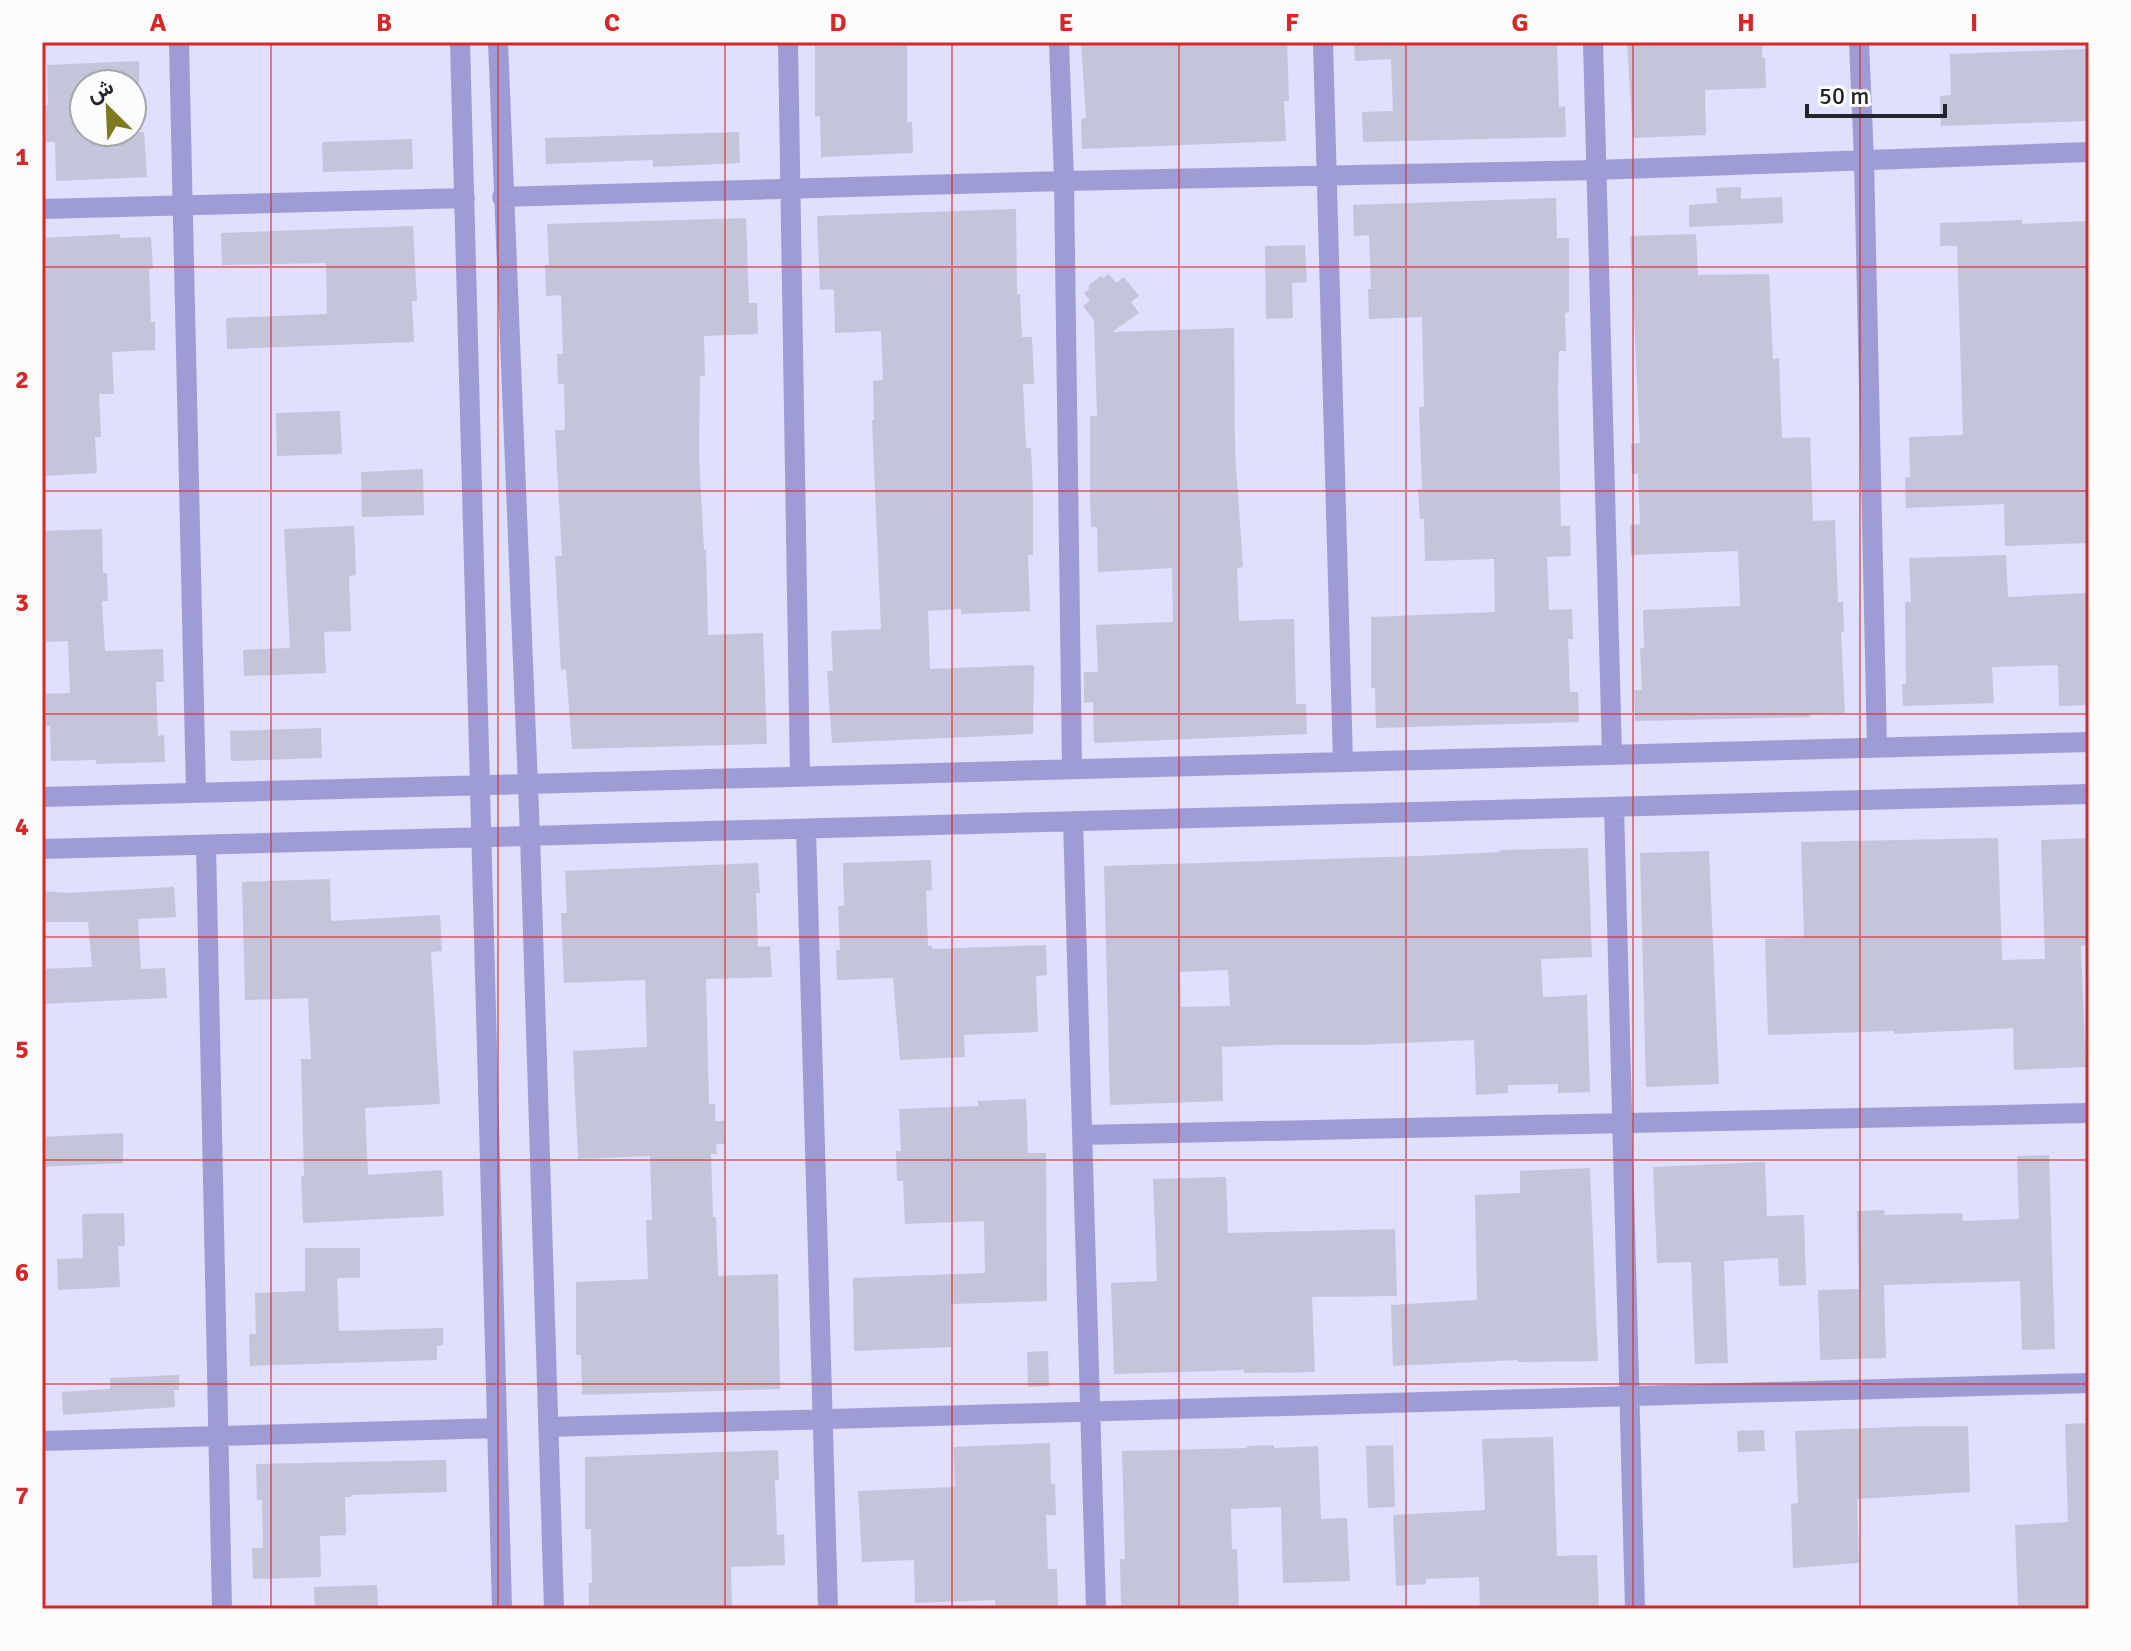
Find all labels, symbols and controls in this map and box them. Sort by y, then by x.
text: A [150,7,167,39]
text: B [376,7,392,39]
text: C [604,7,620,39]
text: D [829,7,847,39]
text: E [1059,7,1073,39]
text: F [1285,7,1299,39]
text: G [1511,7,1529,39]
text: H [1737,7,1755,39]
text: I [1970,7,1978,39]
north arrow [68,68,148,148]
scale bar [1807,68,1945,118]
text: ش [83,72,118,108]
text: 50 m [1819,81,1869,111]
text: 1 [15,141,29,173]
text: 2 [15,364,29,396]
text: 3 [15,587,29,619]
text: 4 [15,811,29,843]
text: 5 [15,1034,29,1066]
text: 6 [15,1257,29,1289]
text: 7 [15,1480,29,1512]

